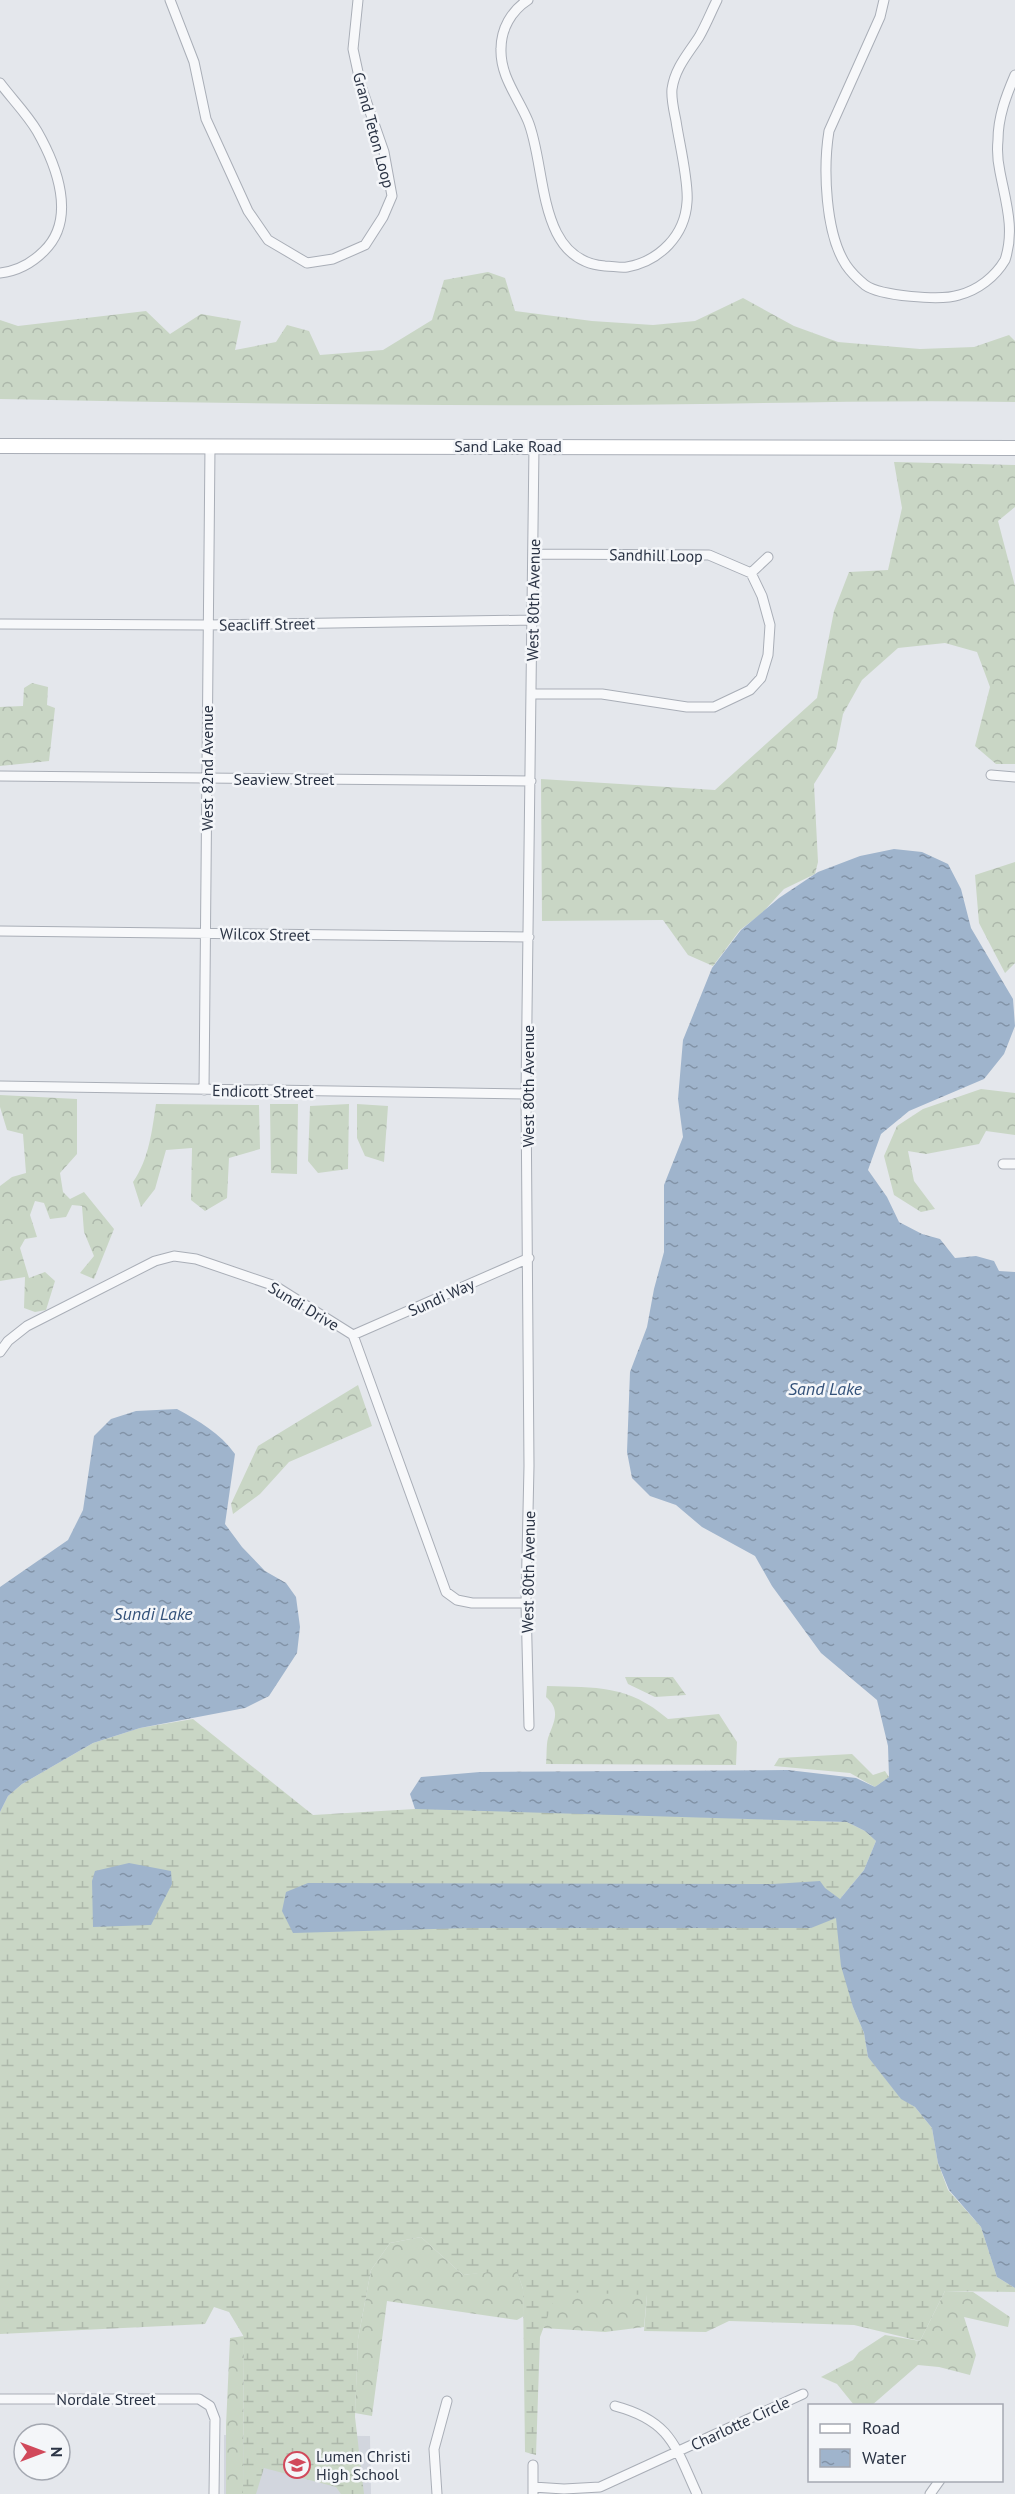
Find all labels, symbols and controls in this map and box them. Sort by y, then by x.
street label: Grand Teton Loop [349,70,399,190]
street label: Sand Lake Road [454,436,562,456]
street label: West 80th Avenue [522,539,544,661]
street label: Sandhill Loop [609,544,703,566]
street label: Seacliff Street [219,613,316,635]
street label: West 82nd Avenue [197,705,217,831]
street label: Seaview Street [233,769,335,789]
street label: Wilcox Street [220,923,311,945]
street label: West 80th Avenue [518,1025,538,1147]
street label: Endicott Street [212,1080,315,1102]
street label: Sundi Way [405,1273,478,1321]
street label: Sundi Drive [265,1277,343,1335]
water label: Sand Lake [788,1377,863,1400]
street label: West 80th Avenue [517,1511,539,1633]
water label: Sundi Lake [113,1602,193,1625]
street label: Nordale Street [56,2389,156,2409]
street label: Charlotte Circle [688,2391,792,2455]
legend [808,2404,1003,2482]
text: Road [862,2416,900,2439]
north arrow [12,2422,72,2482]
place label: Lumen Christi High School [316,2446,411,2484]
text: Water [862,2446,906,2469]
text: N [47,2447,67,2457]
school or university icon: Lumen Christi High School [282,2450,312,2480]

